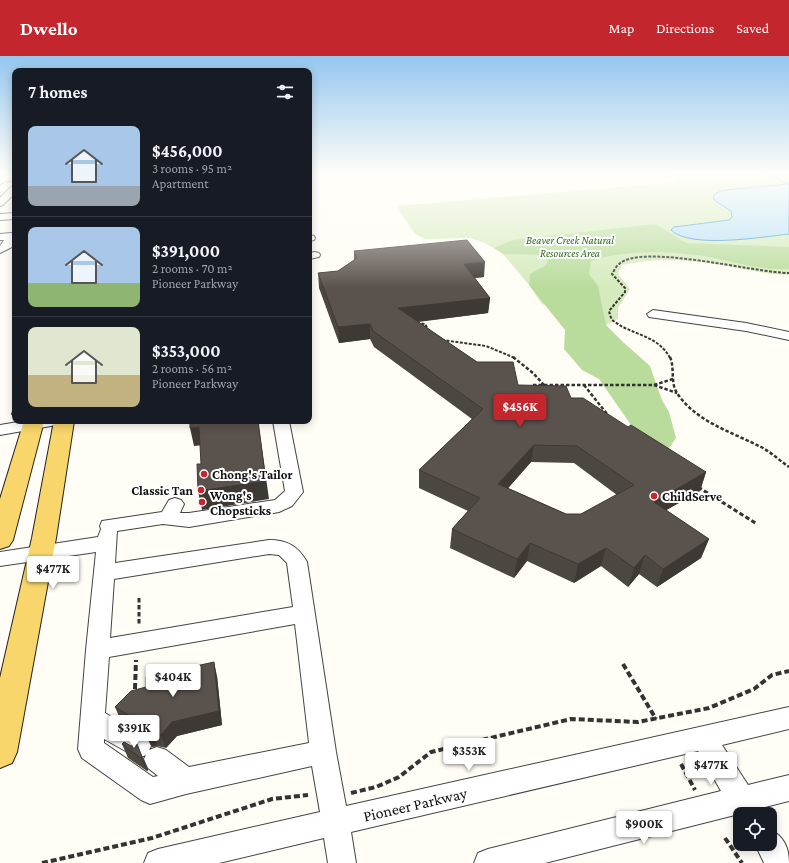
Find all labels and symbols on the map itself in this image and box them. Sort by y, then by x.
park label: Beaver Creek Natural Resources Area [526,234,614,259]
pin: $456K [492,394,548,428]
place label: Chong's Tailor [212,467,294,482]
marker: Chong's Tailor [199,469,209,479]
place label: Classic Tan [131,483,194,498]
marker: Classic Tan [196,485,206,495]
place label: Wong's Chopsticks [209,488,271,518]
place label: ChildServe [662,489,722,504]
marker: ChildServe [649,491,659,501]
marker: Wong's Chopsticks [197,497,207,507]
pin: $477K [25,556,81,590]
pin: $404K [145,664,201,698]
pin: $391K [106,715,162,749]
pin: $353K [441,738,497,772]
pin: $477K [683,752,739,786]
street label: Pioneer Parkway [362,784,470,826]
pin: $900K [616,811,672,845]

